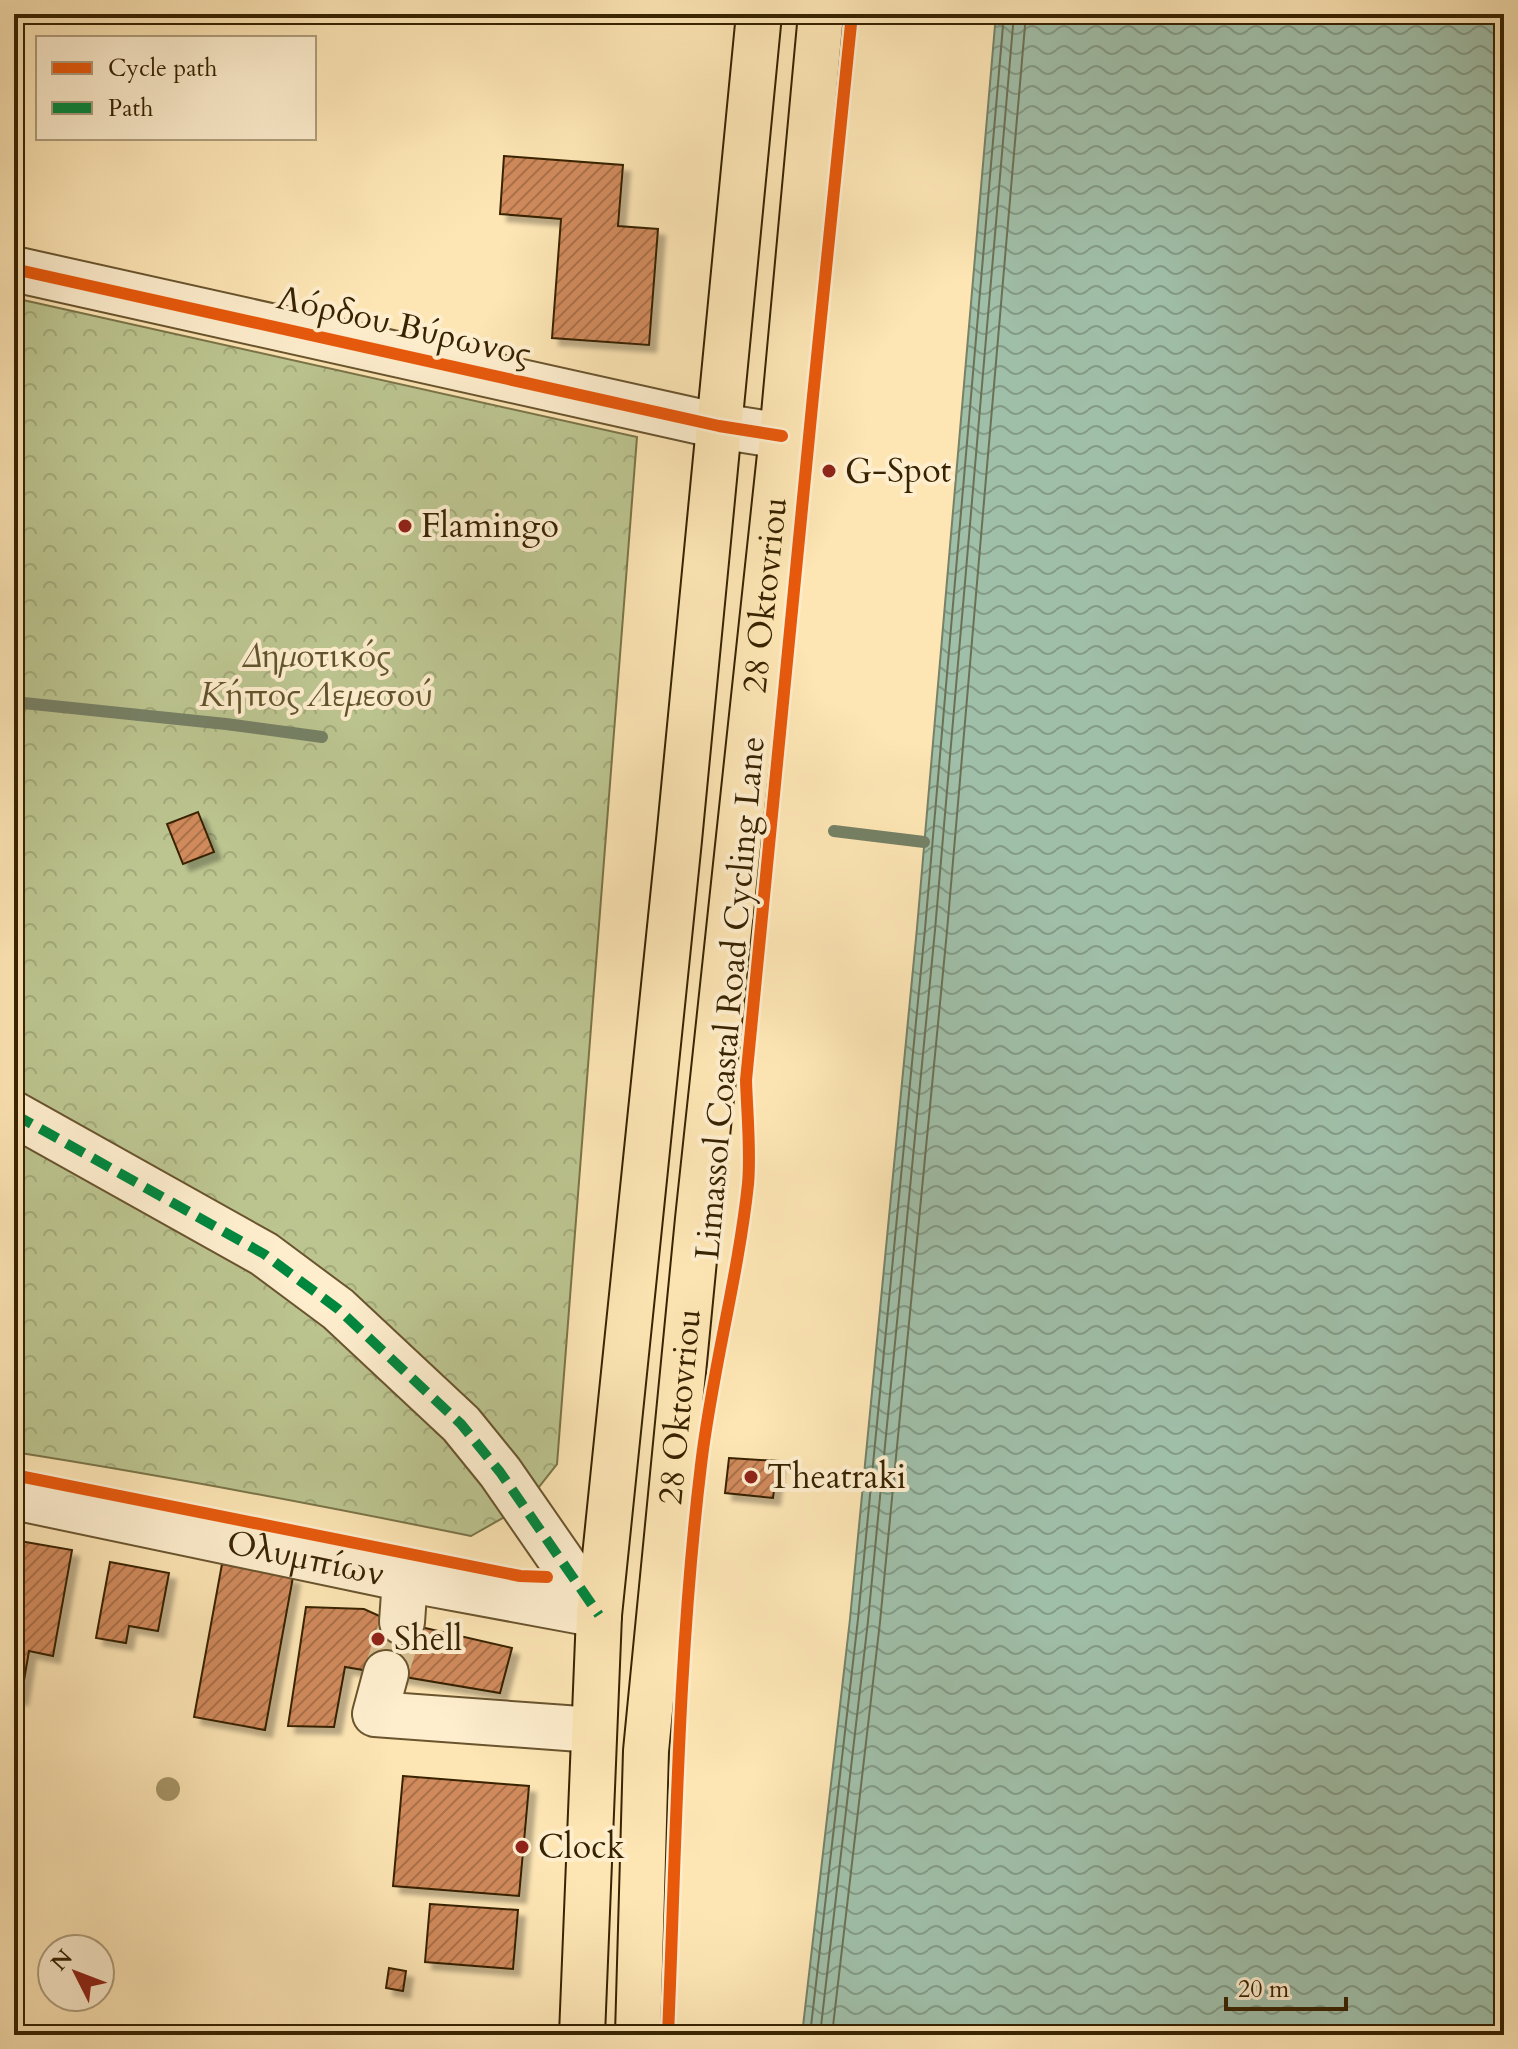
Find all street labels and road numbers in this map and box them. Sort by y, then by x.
street label: Λόρδου Βύρωνος [273,274,535,378]
street label: 28 Oktovriou [732,495,798,696]
street label: Limassol Coastal Road Cycling Lane [684,734,776,1262]
street label: 28 Oktovriou [647,1307,712,1507]
street label: Ολυμπίων [223,1519,388,1597]

